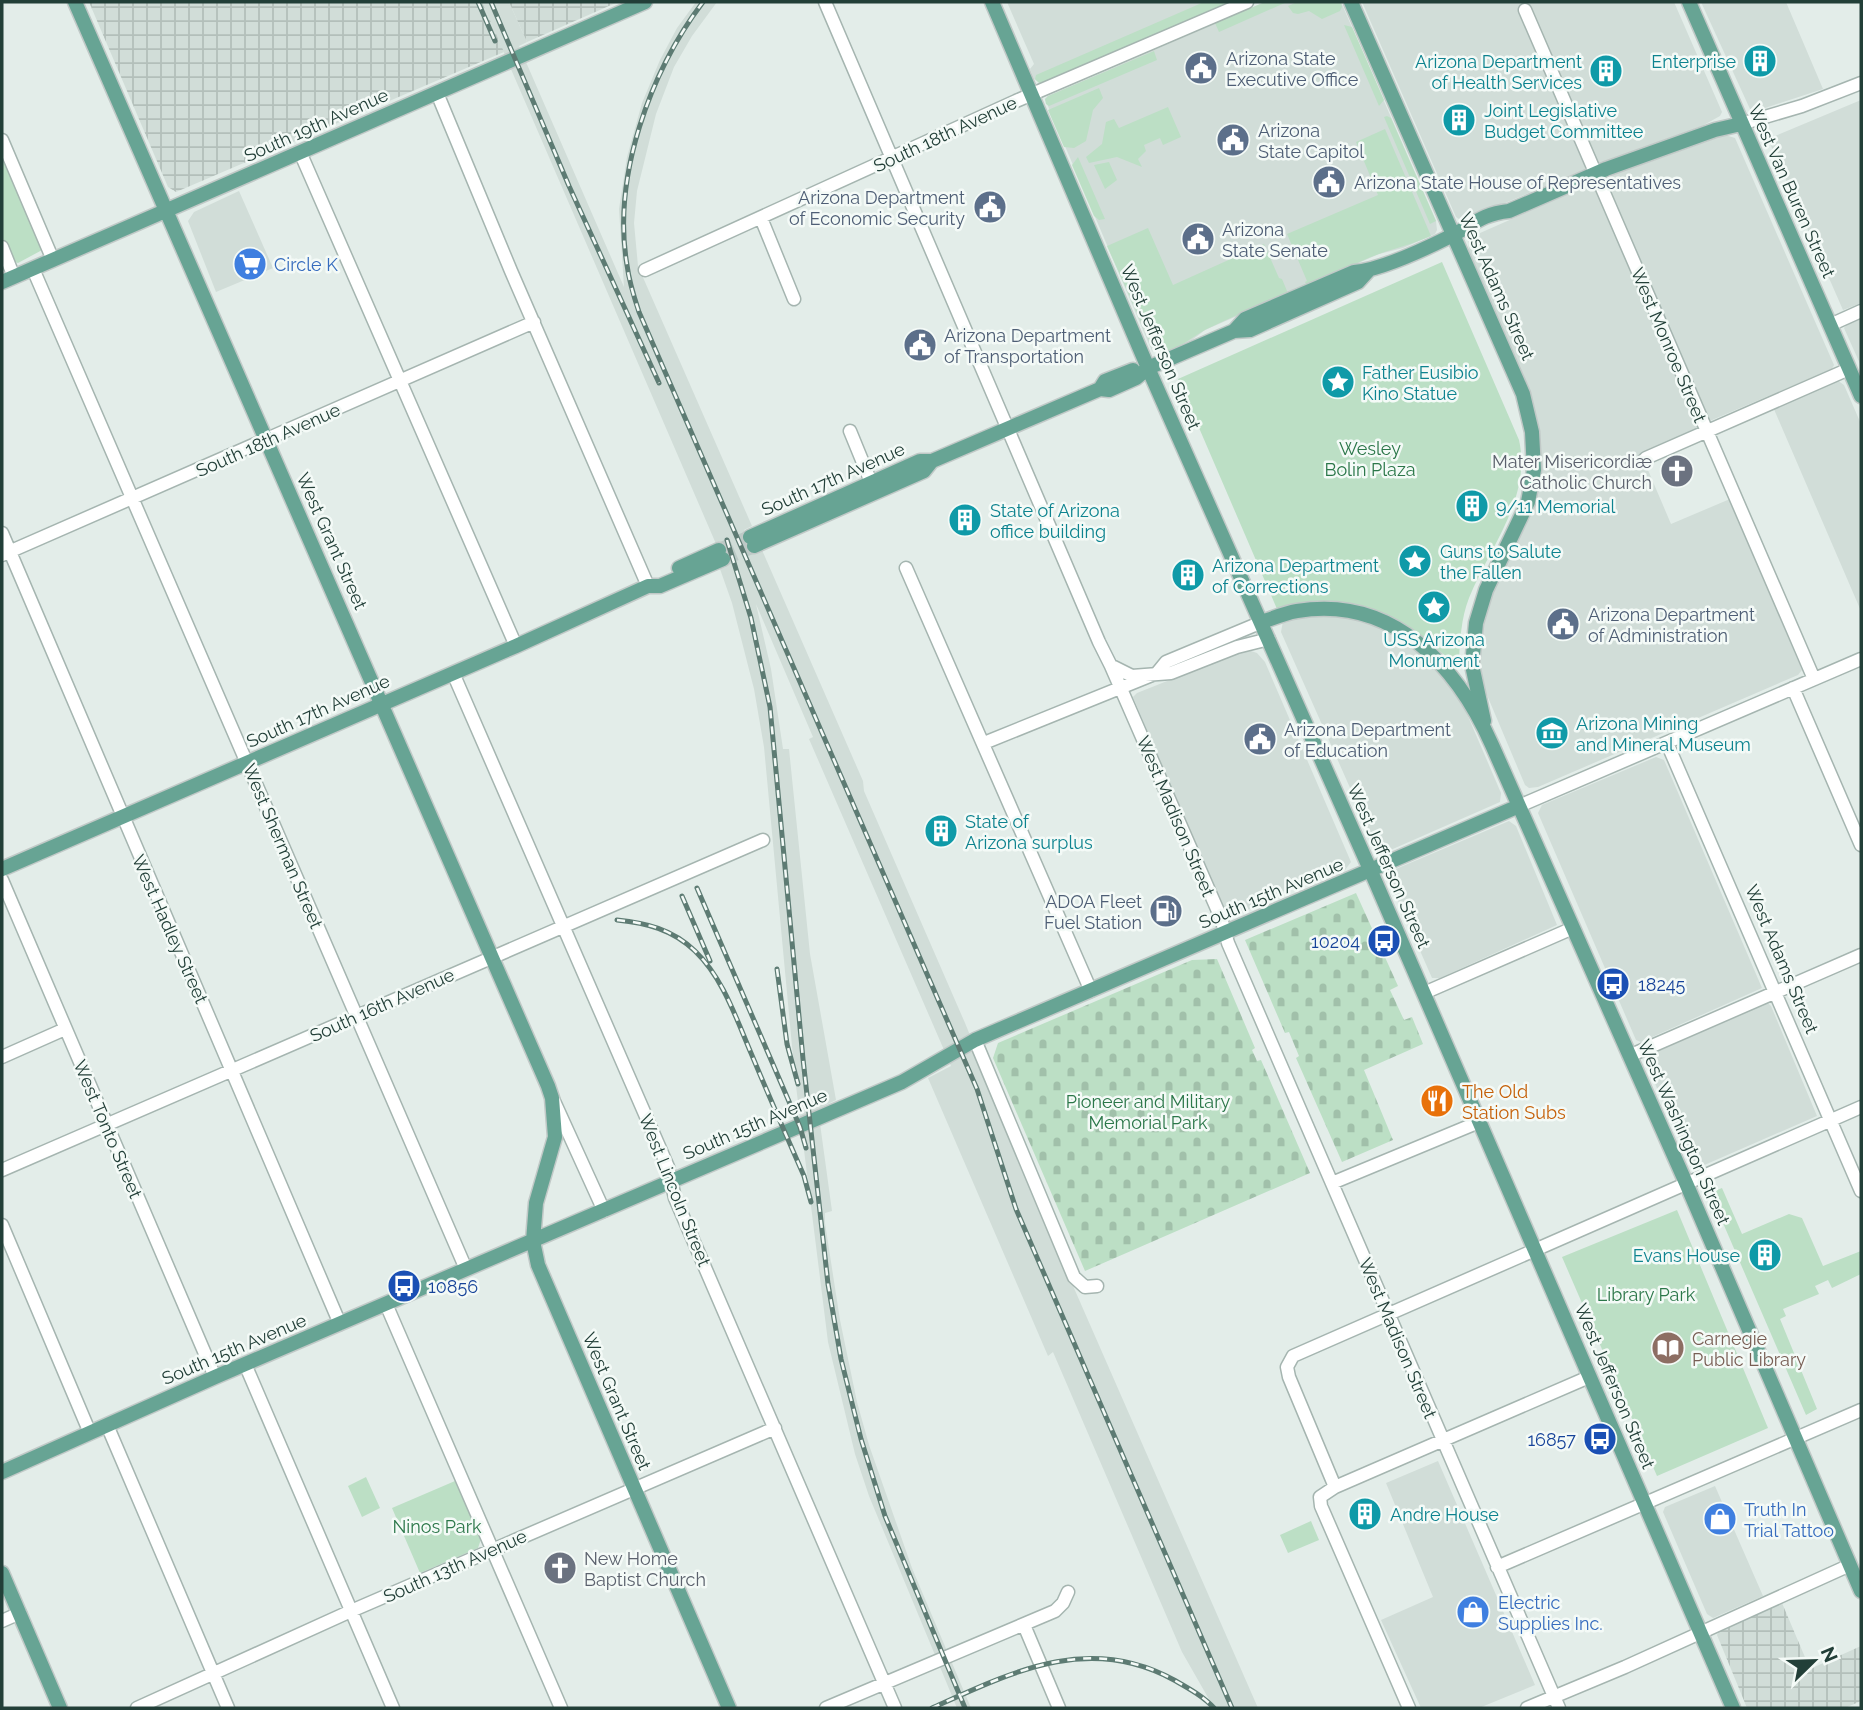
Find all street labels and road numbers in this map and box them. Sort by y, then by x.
street label: South 19th Avenue [241,84,392,166]
street label: South 18th Avenue [870,91,1020,176]
street label: West Van Buren Street [1744,101,1840,281]
street label: West Adams Street [1455,209,1539,363]
street label: West Jefferson Street [1117,261,1205,433]
street label: West Monroe Street [1627,264,1711,426]
street label: South 18th Avenue [193,399,344,481]
street label: South 17th Avenue [758,438,908,520]
street label: West Grant Street [292,469,372,613]
street label: South 17th Avenue [243,670,393,752]
street label: West Madison Street [1133,732,1219,900]
street label: West Sherman Street [239,760,327,932]
street label: West Jefferson Street [1343,781,1435,951]
street label: West Hadley Street [128,851,212,1007]
street label: South 15th Avenue [1196,853,1347,933]
street label: West Adams Street [1741,881,1823,1037]
street label: South 16th Avenue [307,964,458,1046]
street label: West Washington Street [1634,1036,1734,1228]
street label: West Tonto Street [69,1057,147,1201]
street label: South 15th Avenue [680,1084,831,1164]
street label: West Lincoln Street [635,1111,715,1269]
street label: West Madison Street [1355,1254,1441,1422]
street label: West Jefferson Street [1571,1300,1659,1472]
street label: South 15th Avenue [159,1309,310,1389]
street label: West Grant Street [579,1329,655,1473]
street label: South 13th Avenue [380,1525,530,1607]

